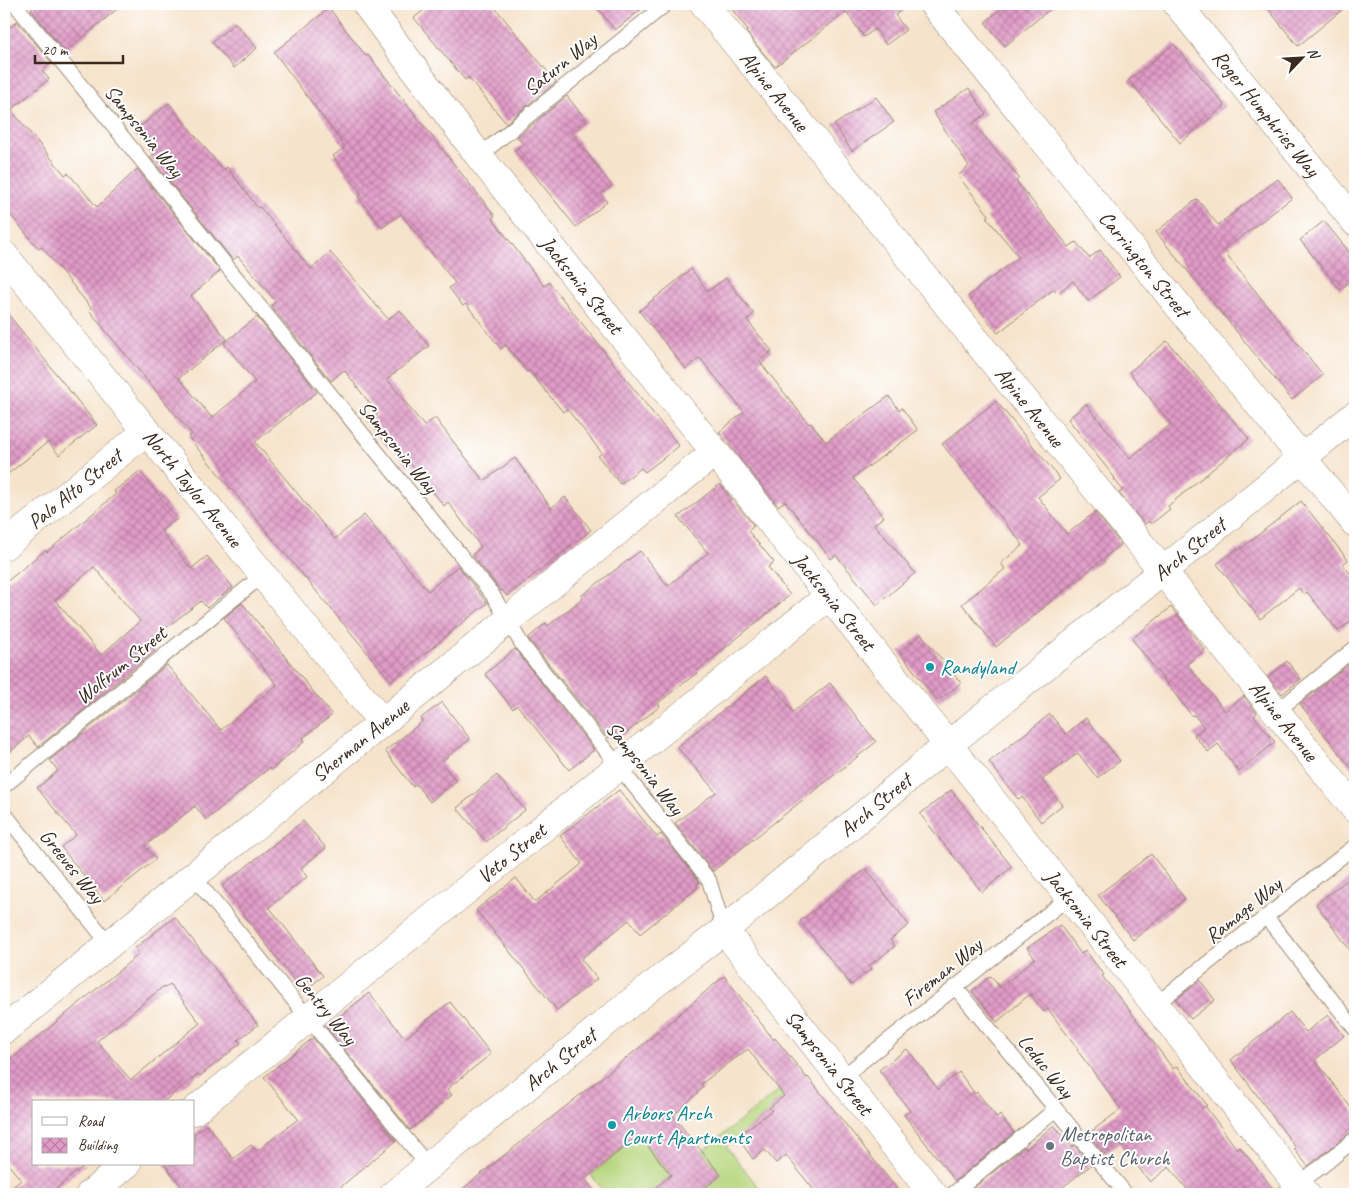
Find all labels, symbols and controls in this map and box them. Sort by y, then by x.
street label: Saturn Way [518,25,603,101]
scale bar [35,32,122,64]
north arrow [1276,32,1326,82]
text: 20 m [42,41,69,60]
street label: Roger Humphries Way [1207,45,1327,183]
text: N [1304,45,1324,62]
street label: Alpine Avenue [734,46,815,137]
street label: Sampsonia Way [99,79,190,184]
street label: Carrington Street [1093,205,1197,325]
street label: Jacksonia Street [534,230,630,341]
street label: Alpine Avenue [990,361,1071,453]
street label: Sampsonia Way [353,395,444,500]
street label: North Taylor Avenue [137,424,249,553]
street label: Palo Alto Street [23,441,130,535]
street label: Arch Street [1148,510,1233,586]
street label: Jacksonia Street [786,546,882,657]
street label: Wolfrum Street [70,619,173,710]
place label: Randyland [940,654,1018,680]
marker: Randyland [924,661,936,673]
street label: Alpine Avenue [1244,676,1325,767]
street label: Sherman Avenue [306,692,415,788]
street label: Sampsonia Way [600,716,691,821]
street label: Arch Street [834,766,919,842]
street label: Veto Street [472,816,553,889]
street label: Greeves Way [34,823,111,910]
street label: Jacksonia Street [1039,863,1135,974]
street label: Ramage Way [1199,870,1288,949]
street label: Fireman Way [897,931,989,1012]
street label: Gentry Way [289,968,364,1052]
street label: Sampsonia Street [779,1005,880,1122]
street label: Arch Street [519,1020,604,1096]
street label: Leduc Way [1012,1029,1081,1105]
legend [32,1100,195,1166]
place label: Arbors Arch Court Apartments [622,1100,752,1150]
text: Road [78,1112,105,1131]
marker: Arbors Arch Court Apartments [606,1119,618,1131]
place label: Metropolitan Baptist Church [1060,1121,1171,1171]
text: Building [78,1136,118,1155]
marker: Metropolitan Baptist Church [1044,1140,1056,1152]

